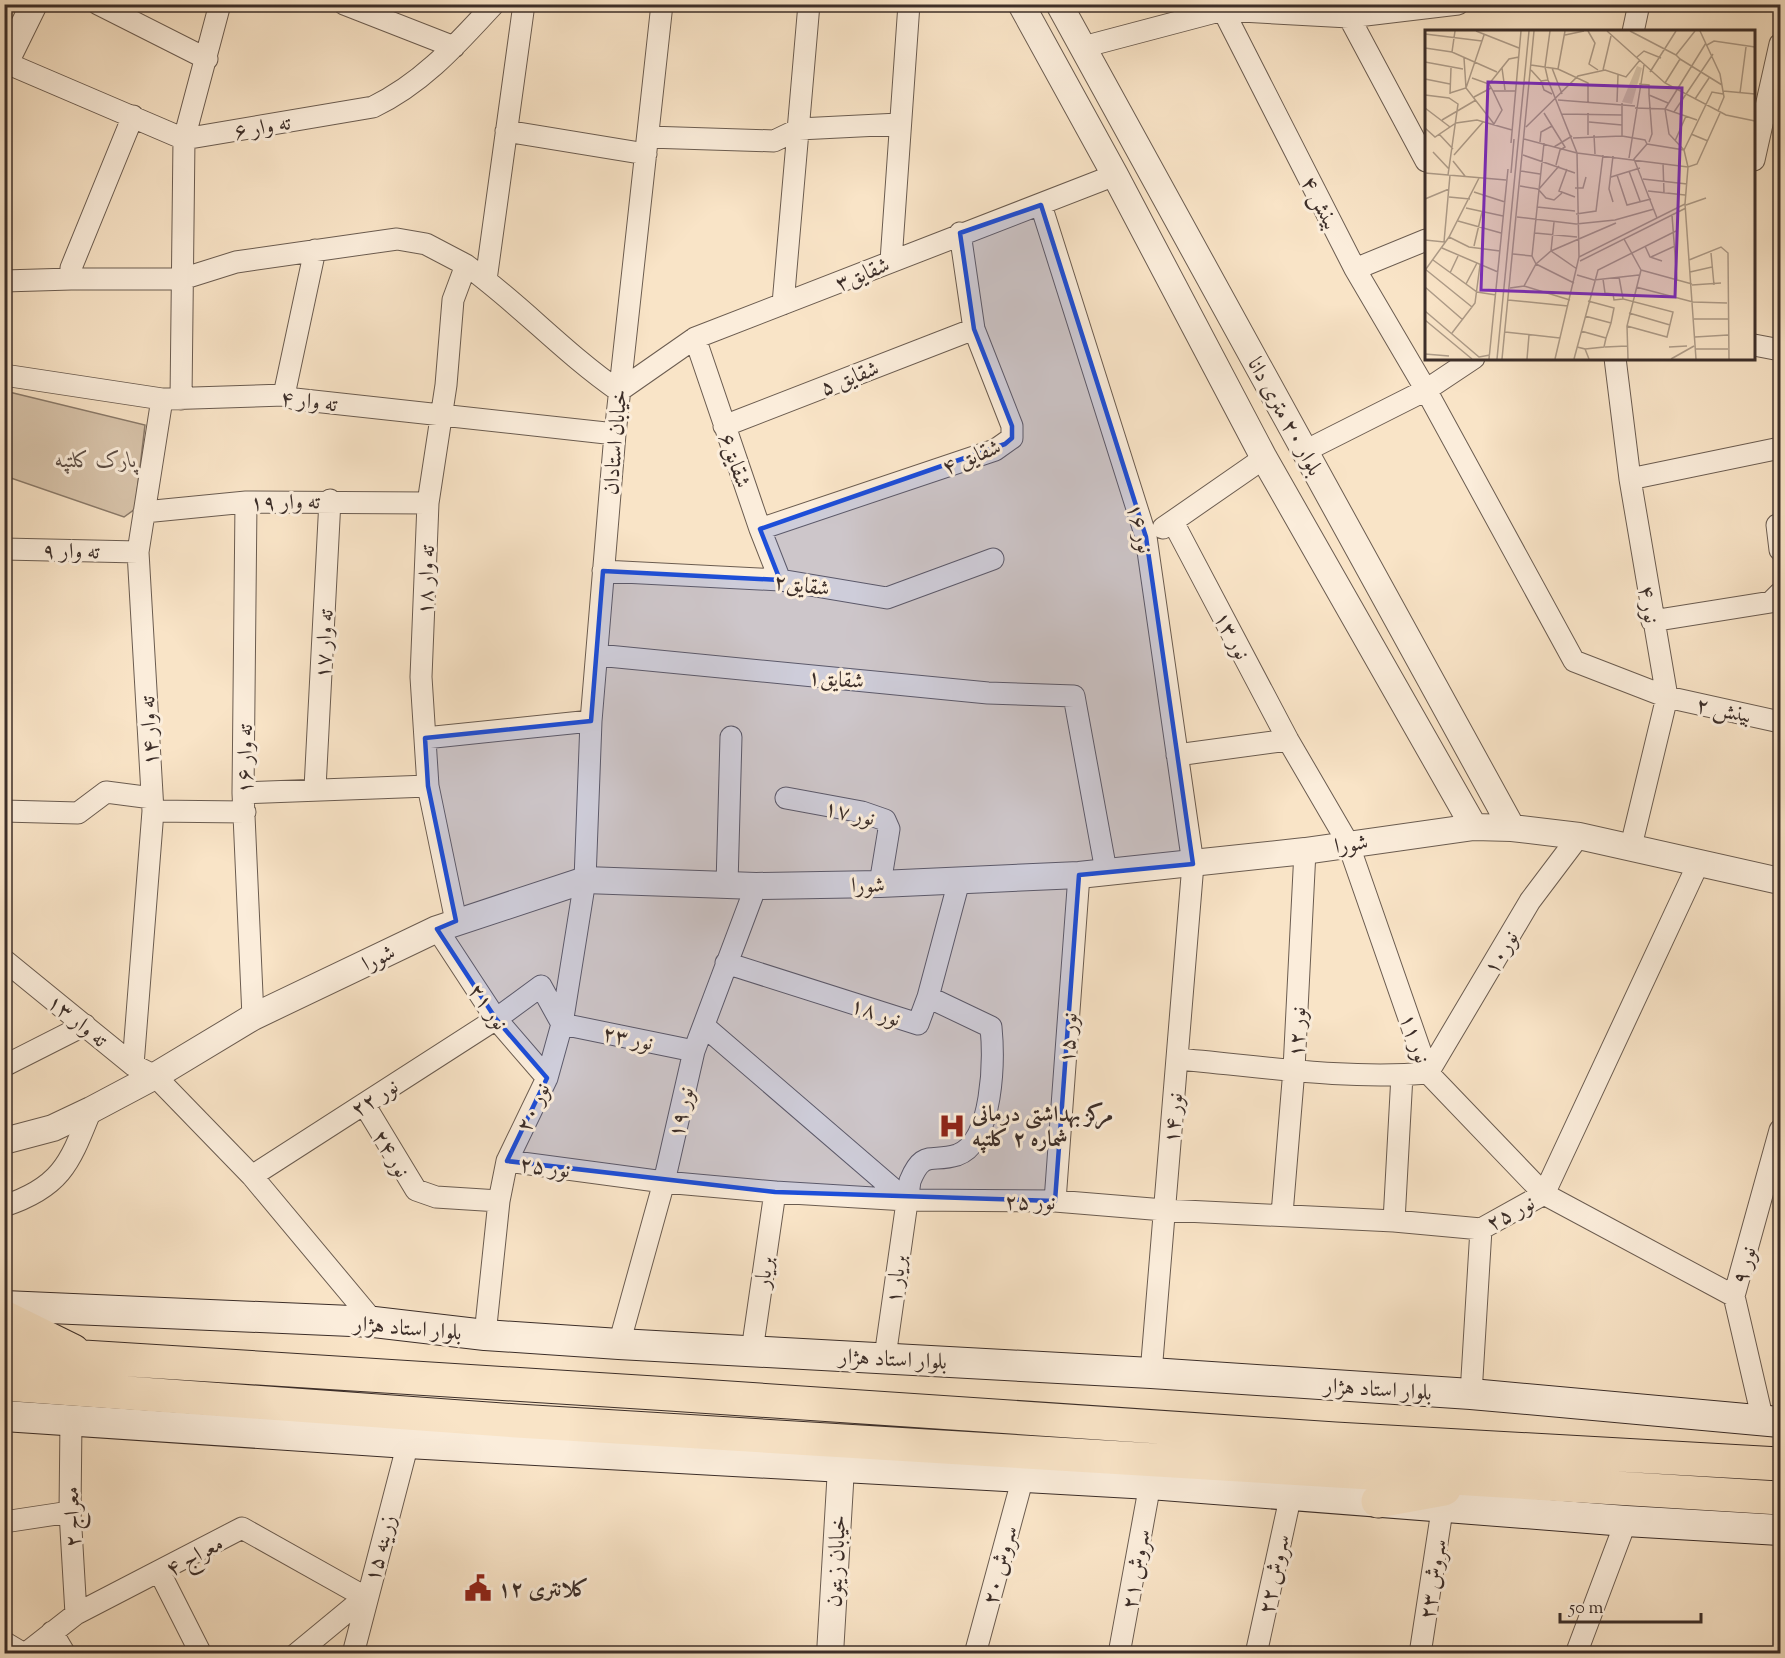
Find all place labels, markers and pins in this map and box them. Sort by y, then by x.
place label: مرکز بهداشتی درمانی شماره ۲ کلتپه [971,1100,1113,1157]
hospital icon: مرکز بهداشتی درمانی شماره ۲ کلتپه [937,1111,967,1141]
public building icon: کلانتری ۱۲ [463,1573,493,1603]
place label: کلانتری ۱۲ [498,1575,589,1607]

